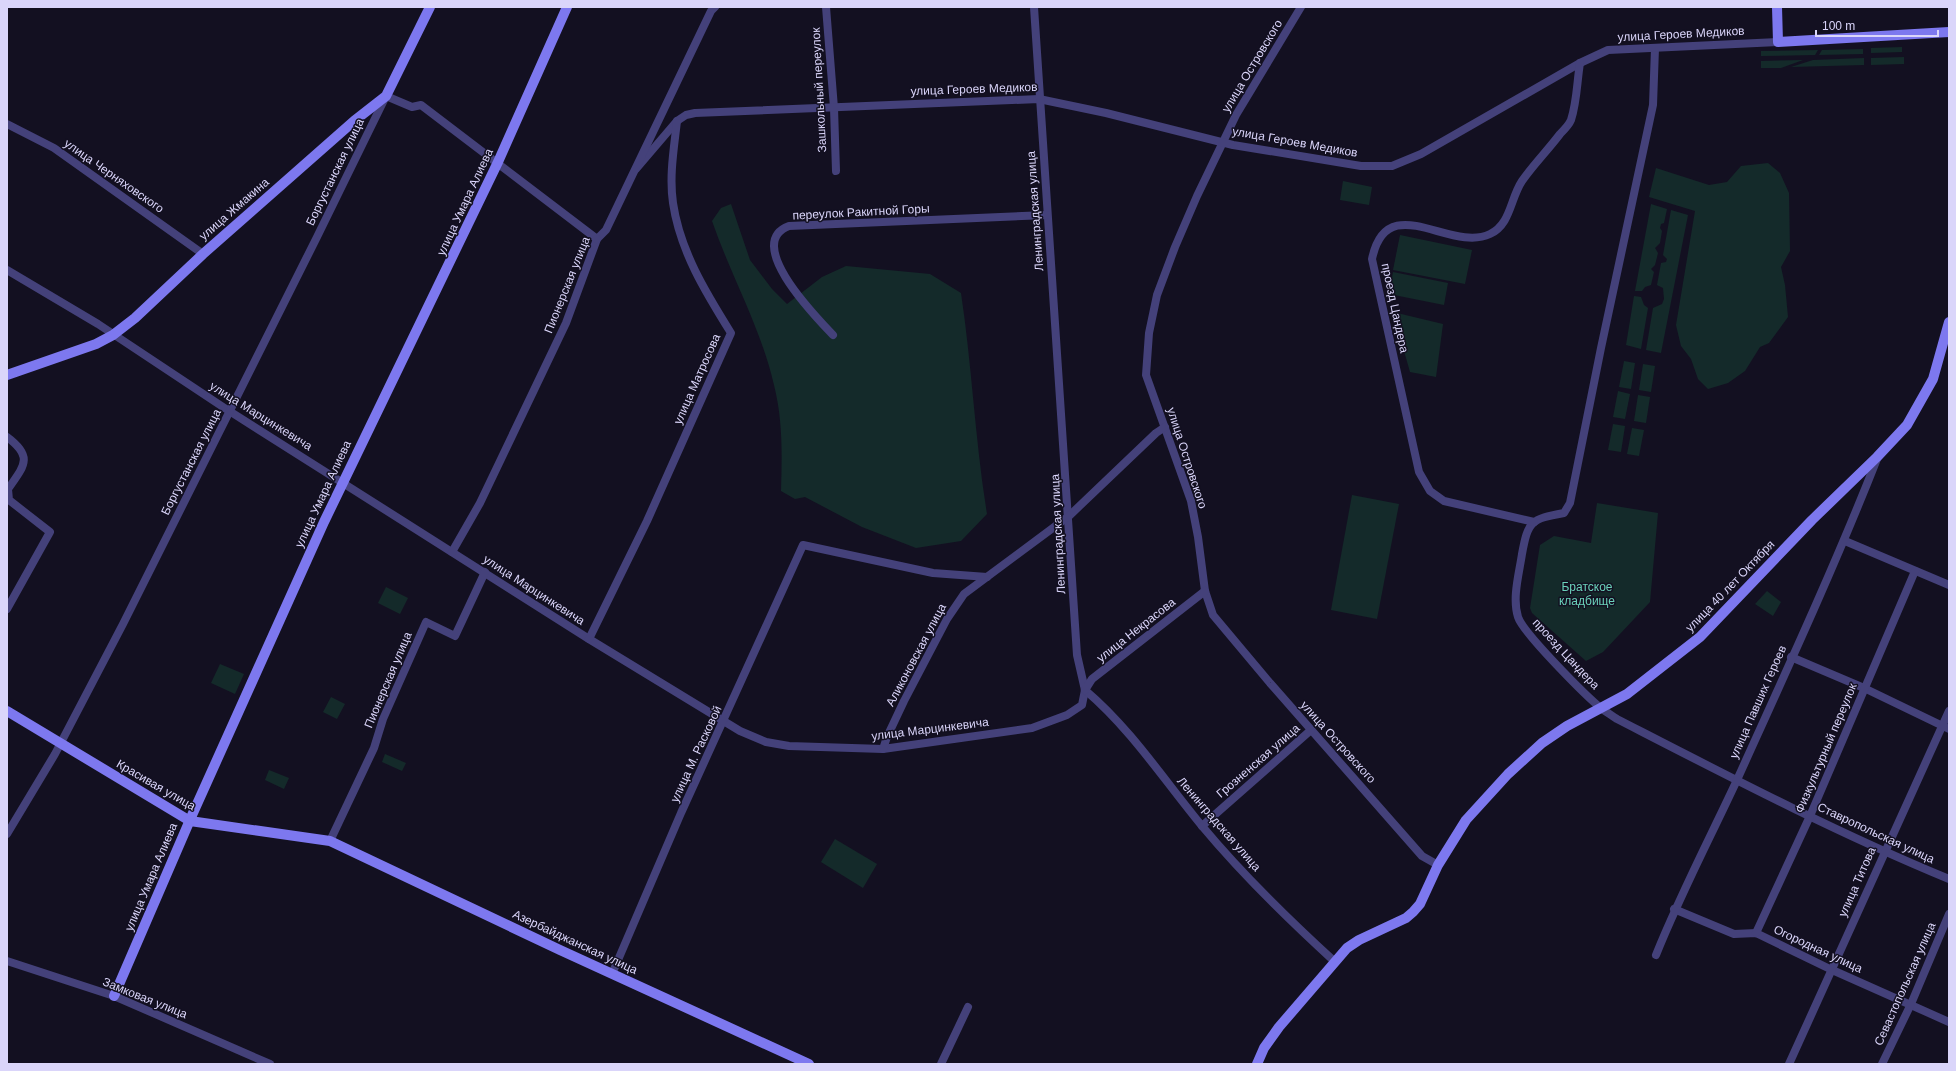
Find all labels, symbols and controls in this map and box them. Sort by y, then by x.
scale bar [1816,12,1938,38]
street label: улица Островского [1219,17,1285,115]
text: 100 m [1822,19,1855,33]
street label: улица Героев Медиков [1617,24,1745,44]
street label: Зашкольный переулок [809,26,829,153]
street label: улица Героев Медиков [910,80,1038,98]
street label: Боргустанская улица [303,116,367,228]
street label: улица Героев Медиков [1231,124,1359,160]
street label: улица Черняховского [61,136,167,216]
street label: улица Умара Алиева [434,146,496,258]
street label: Ленинградская улица [1024,150,1046,271]
street label: улица Жмакина [196,175,272,243]
street label: переулок Ракитной Горы [792,201,930,223]
street label: Пионерская улица [541,234,593,335]
street label: проезд Цандера [1379,262,1411,354]
street label: улица Матросова [671,331,723,426]
street label: улица Марцинкевича [207,379,315,453]
street label: Боргустанская улица [158,406,224,517]
street label: улица Островского [1164,406,1210,511]
street label: улица Умара Алиева [292,438,354,550]
street label: Ленинградская улица [1048,473,1068,594]
street label: улица 40 лет Октября [1683,537,1777,635]
street label: улица Марцинкевича [481,552,588,628]
park label: Братское кладбище [1559,580,1615,608]
street label: улица Некрасова [1094,595,1178,665]
street label: Аликоновская улица [883,601,949,709]
street label: проезд Цандера [1530,616,1602,692]
street label: Пионерская улица [361,630,415,730]
street label: улица Павших Героев [1727,643,1789,761]
street label: Физкультурный переулок [1792,680,1860,815]
street label: улица Островского [1297,698,1379,786]
street label: улица М. Расковой [667,703,725,805]
street label: улица Марцинкевича [871,715,990,743]
street label: Грозненская улица [1214,721,1303,801]
street label: Красивая улица [114,757,198,813]
street label: Ленинградская улица [1174,774,1264,874]
street label: Ставропольская улица [1815,800,1937,866]
street label: улица Умара Алиева [122,820,180,933]
street label: улица Титова [1835,845,1879,919]
street label: Азербайджанская улица [510,907,640,977]
street label: Севастопольская улица [1871,920,1939,1048]
street label: Огородная улица [1771,922,1865,976]
street label: Замковая улица [101,975,190,1021]

